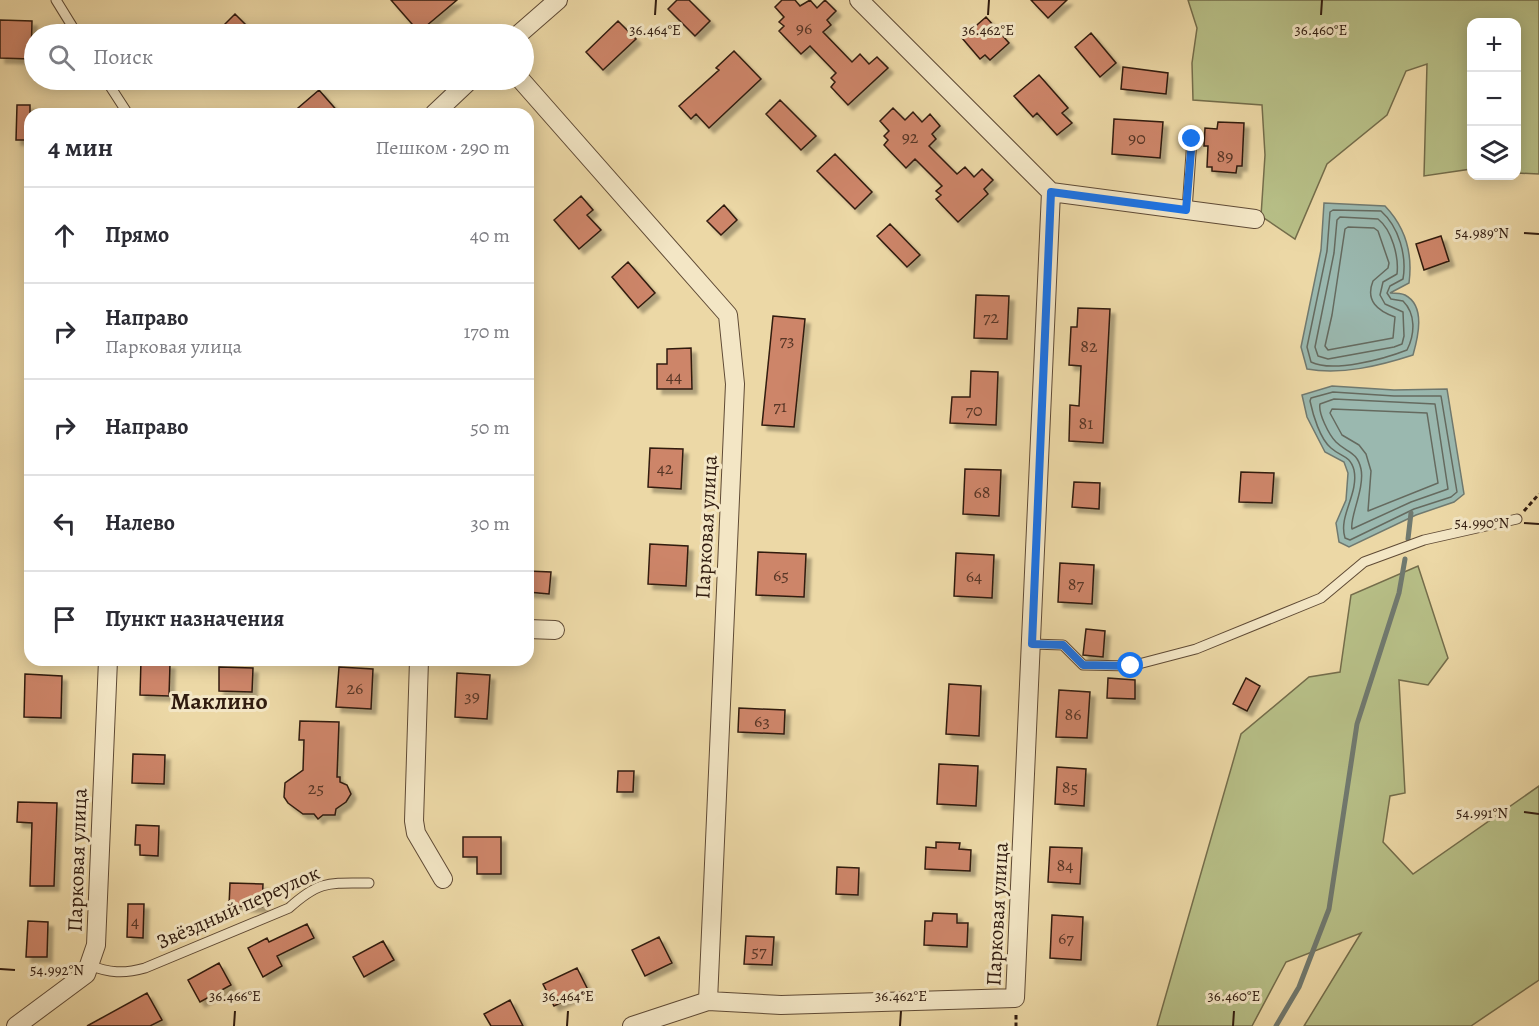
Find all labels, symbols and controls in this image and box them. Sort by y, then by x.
house number: 96 [796,16,812,40]
map controls [1467,18,1521,180]
button: + [1467,18,1521,72]
text: 36.464°E [629,20,681,40]
text: 36.462°E [962,20,1014,40]
text: 36.460°E [1295,20,1347,40]
search box [24,24,534,90]
icon: search [45,41,78,74]
text: Поиск [93,42,153,72]
button: − [1467,72,1521,126]
house number: 92 [902,125,919,149]
route end [1178,125,1204,151]
house number: 90 [1128,126,1146,150]
button: layers [1467,126,1521,180]
text: 4 мин [48,130,113,165]
text: Пешком · 290 m [375,134,510,161]
house number: 89 [1217,144,1233,168]
icon: ahead [48,219,81,252]
text: Прямо [105,220,169,250]
text: 40 m [470,222,510,249]
text: 54.989°N [1455,223,1509,243]
text: Направо [105,303,188,333]
house number: 72 [983,305,999,329]
icon: right [48,315,81,348]
text: 170 m [464,318,510,345]
house number: 73 [779,328,795,352]
text: Парковая улица [105,333,242,360]
house number: 82 [1080,334,1098,358]
house number: 44 [666,364,682,388]
house number: 71 [773,394,787,418]
house number: 70 [965,398,983,422]
icon: right [48,411,81,444]
house number: 81 [1079,411,1093,435]
text: Направо [105,412,188,442]
text: 50 m [470,414,510,441]
street label: Парковая улица [688,454,724,600]
house number: 42 [657,456,674,480]
house number: 68 [973,480,991,504]
icon: left [48,507,81,540]
text: Налево [105,508,175,538]
text: 30 m [470,510,510,537]
text: 54.990°N [1455,513,1510,533]
house number: 65 [773,563,789,587]
house number: 64 [966,564,982,588]
house number: 87 [1068,572,1085,596]
icon: arrive [48,603,81,636]
text: Пункт назначения [105,604,284,634]
route start [1117,652,1143,678]
house number: 26 [347,676,363,700]
house number: 39 [464,684,480,708]
district label: Маклино [170,685,268,717]
house number: 86 [1064,702,1082,726]
house number: 63 [754,709,770,733]
house number: 85 [1062,775,1078,799]
house number: 25 [308,776,324,800]
street label: Парковая улица [60,787,94,932]
text: 54.991°N [1456,803,1508,823]
street label: Парковая улица [979,841,1015,987]
house number: 84 [1057,853,1073,877]
street label: Звёздный переулок [152,858,324,956]
house number: 4 [131,909,139,933]
house number: 67 [1058,926,1074,950]
house number: 57 [751,939,767,963]
text: 54.992°N [30,960,84,980]
text: 36.466°E [209,986,261,1006]
text: 36.464°E [542,986,594,1006]
text: 36.462°E [875,986,927,1006]
text: 36.460°E [1208,986,1260,1006]

